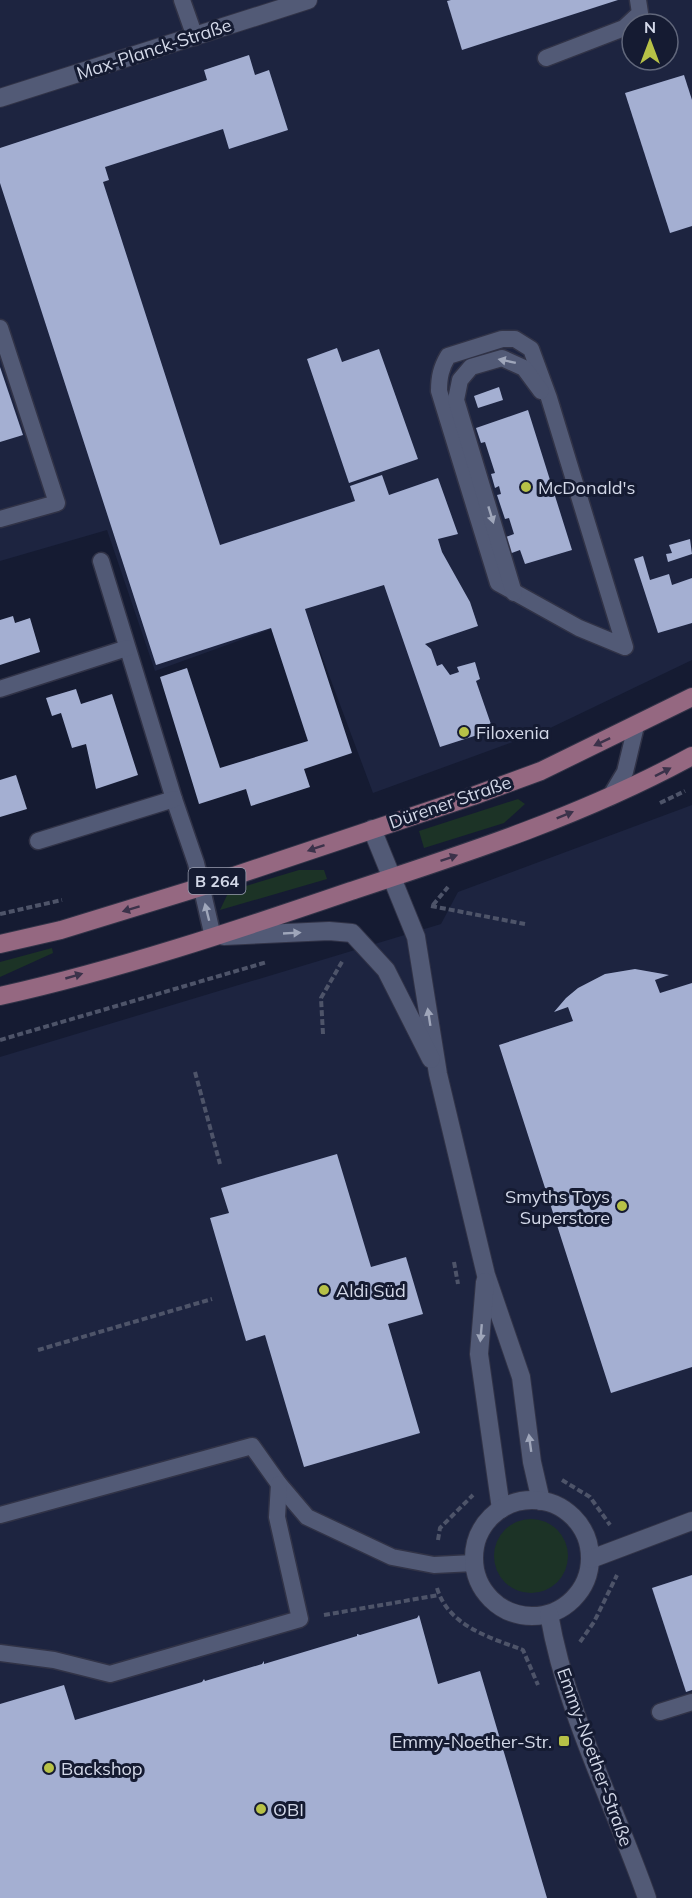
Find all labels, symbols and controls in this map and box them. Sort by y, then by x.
north arrow [620,12,680,72]
street label: Max-Planck-Straße [74,13,234,85]
text: N [644,17,656,37]
one-way arrow [497,356,516,365]
place label: McDonald's [538,476,635,499]
marker: McDonald's [519,480,533,494]
one-way arrow [487,506,496,524]
place label: Filoxenia [476,721,550,744]
marker: Filoxenia [457,725,471,739]
one-way arrow [593,737,610,746]
one-way arrow [654,767,671,777]
street label: Dürener Straße [386,770,514,834]
one-way arrow [556,810,574,819]
one-way arrow [307,843,325,853]
one-way arrow [440,853,458,863]
road number: B 264 [188,868,246,894]
one-way arrow [201,903,211,921]
one-way arrow [122,904,140,914]
one-way arrow [283,928,302,937]
one-way arrow [65,971,83,980]
one-way arrow [424,1007,433,1026]
place label: Smyths Toys Superstore [505,1185,610,1229]
marker: Smyths Toys Superstore [615,1199,629,1213]
place label: Aldi Süd [336,1279,406,1302]
marker: Aldi Süd [317,1283,331,1297]
one-way arrow [476,1324,486,1343]
one-way arrow [525,1434,534,1453]
street label: Emmy-Noether-Straße [552,1664,638,1850]
place label: Emmy-Noether-Str. [392,1730,552,1753]
marker: Emmy-Noether-Str. [557,1734,571,1748]
place label: Backshop [61,1757,143,1780]
marker: Backshop [42,1761,56,1775]
place label: OBI [273,1798,304,1821]
marker: OBI [254,1802,268,1816]

